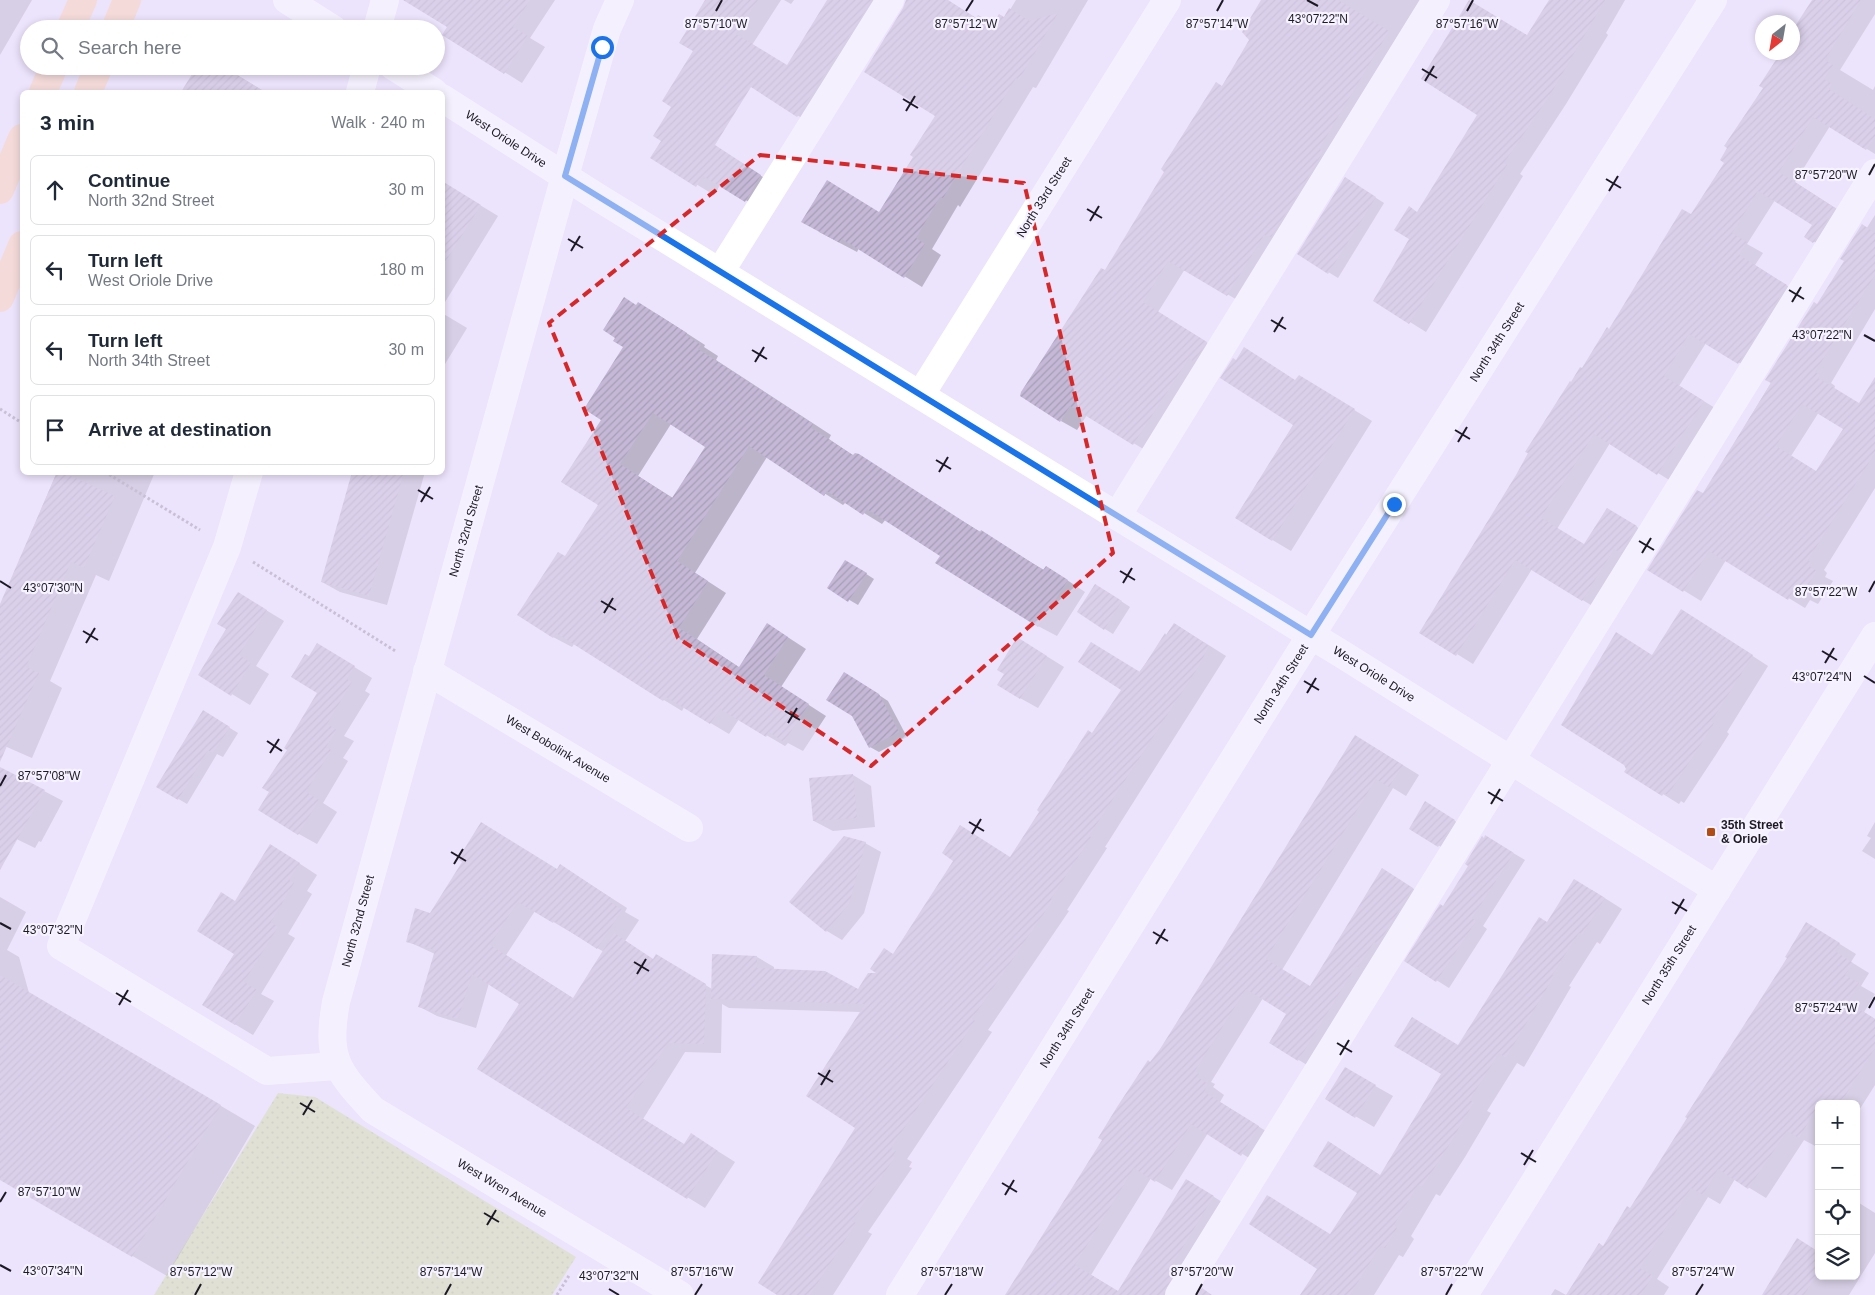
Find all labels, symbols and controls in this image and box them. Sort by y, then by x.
text: 43°07'22"N [1288,12,1348,26]
north arrow [1755,15,1800,60]
text: 87°57'10"W [685,17,748,31]
text: 87°57'12"W [935,17,998,31]
text: 87°57'14"W [1186,17,1249,31]
text: 87°57'16"W [1436,17,1499,31]
search box [20,20,445,75]
icon: search [38,34,66,62]
route start [591,36,614,59]
text: Search here [78,37,182,58]
street label: West Oriole Drive [463,108,549,171]
text: 3 min [40,111,95,134]
text: Walk · 240 m [331,114,425,131]
street label: North 33rd Street [1014,154,1075,240]
text: 87°57'20"W [1795,168,1858,182]
text: Continue [88,170,170,191]
icon: ahead [41,176,69,204]
text: 30 m [388,181,424,198]
text: North 32nd Street [88,192,214,209]
text: Turn left [88,250,163,271]
icon: left [41,256,69,284]
text: 180 m [380,261,424,278]
text: West Oriole Drive [88,272,213,289]
street label: North 34th Street [1467,299,1527,384]
text: 43°07'22"N [1792,328,1852,342]
text: Turn left [88,330,163,351]
icon: left [41,336,69,364]
text: 30 m [388,341,424,358]
text: North 34th Street [88,352,210,369]
icon: arrive [41,416,69,444]
text: Arrive at destination [88,419,272,440]
street label: North 32nd Street [446,483,486,578]
route end [1383,493,1406,516]
text: 43°07'30"N [23,581,83,595]
text: 87°57'22"W [1795,585,1858,599]
street label: North 34th Street [1251,641,1311,726]
street label: West Oriole Drive [1331,643,1418,705]
text: 43°07'24"N [1792,670,1852,684]
street label: West Bobolink Avenue [503,712,613,786]
text: 87°57'08"W [18,769,81,783]
place label: 35th Street & Oriole [1721,818,1783,846]
marker: 35th Street & Oriole [1705,826,1717,838]
street label: North 32nd Street [339,873,377,969]
street label: North 35th Street [1639,922,1699,1007]
text: 43°07'32"N [23,923,83,937]
street label: North 34th Street [1037,985,1097,1070]
text: 87°57'24"W [1795,1001,1858,1015]
map controls [1815,1100,1860,1280]
button: + [1815,1100,1860,1145]
button: − [1815,1145,1860,1190]
street label: West Wren Avenue [455,1156,550,1220]
text: 87°57'10"W [18,1185,81,1199]
button: locate [1815,1190,1860,1235]
button: layers [1815,1235,1860,1280]
text: 43°07'34"N [23,1264,83,1278]
text: 87°57'12"W [170,1265,233,1279]
text: 87°57'14"W [420,1265,483,1279]
text: 87°57'16"W [671,1265,734,1279]
text: 87°57'18"W [921,1265,984,1279]
text: 87°57'20"W [1171,1265,1234,1279]
text: 87°57'22"W [1421,1265,1484,1279]
text: 87°57'24"W [1672,1265,1735,1279]
text: 43°07'32"N [579,1269,639,1283]

